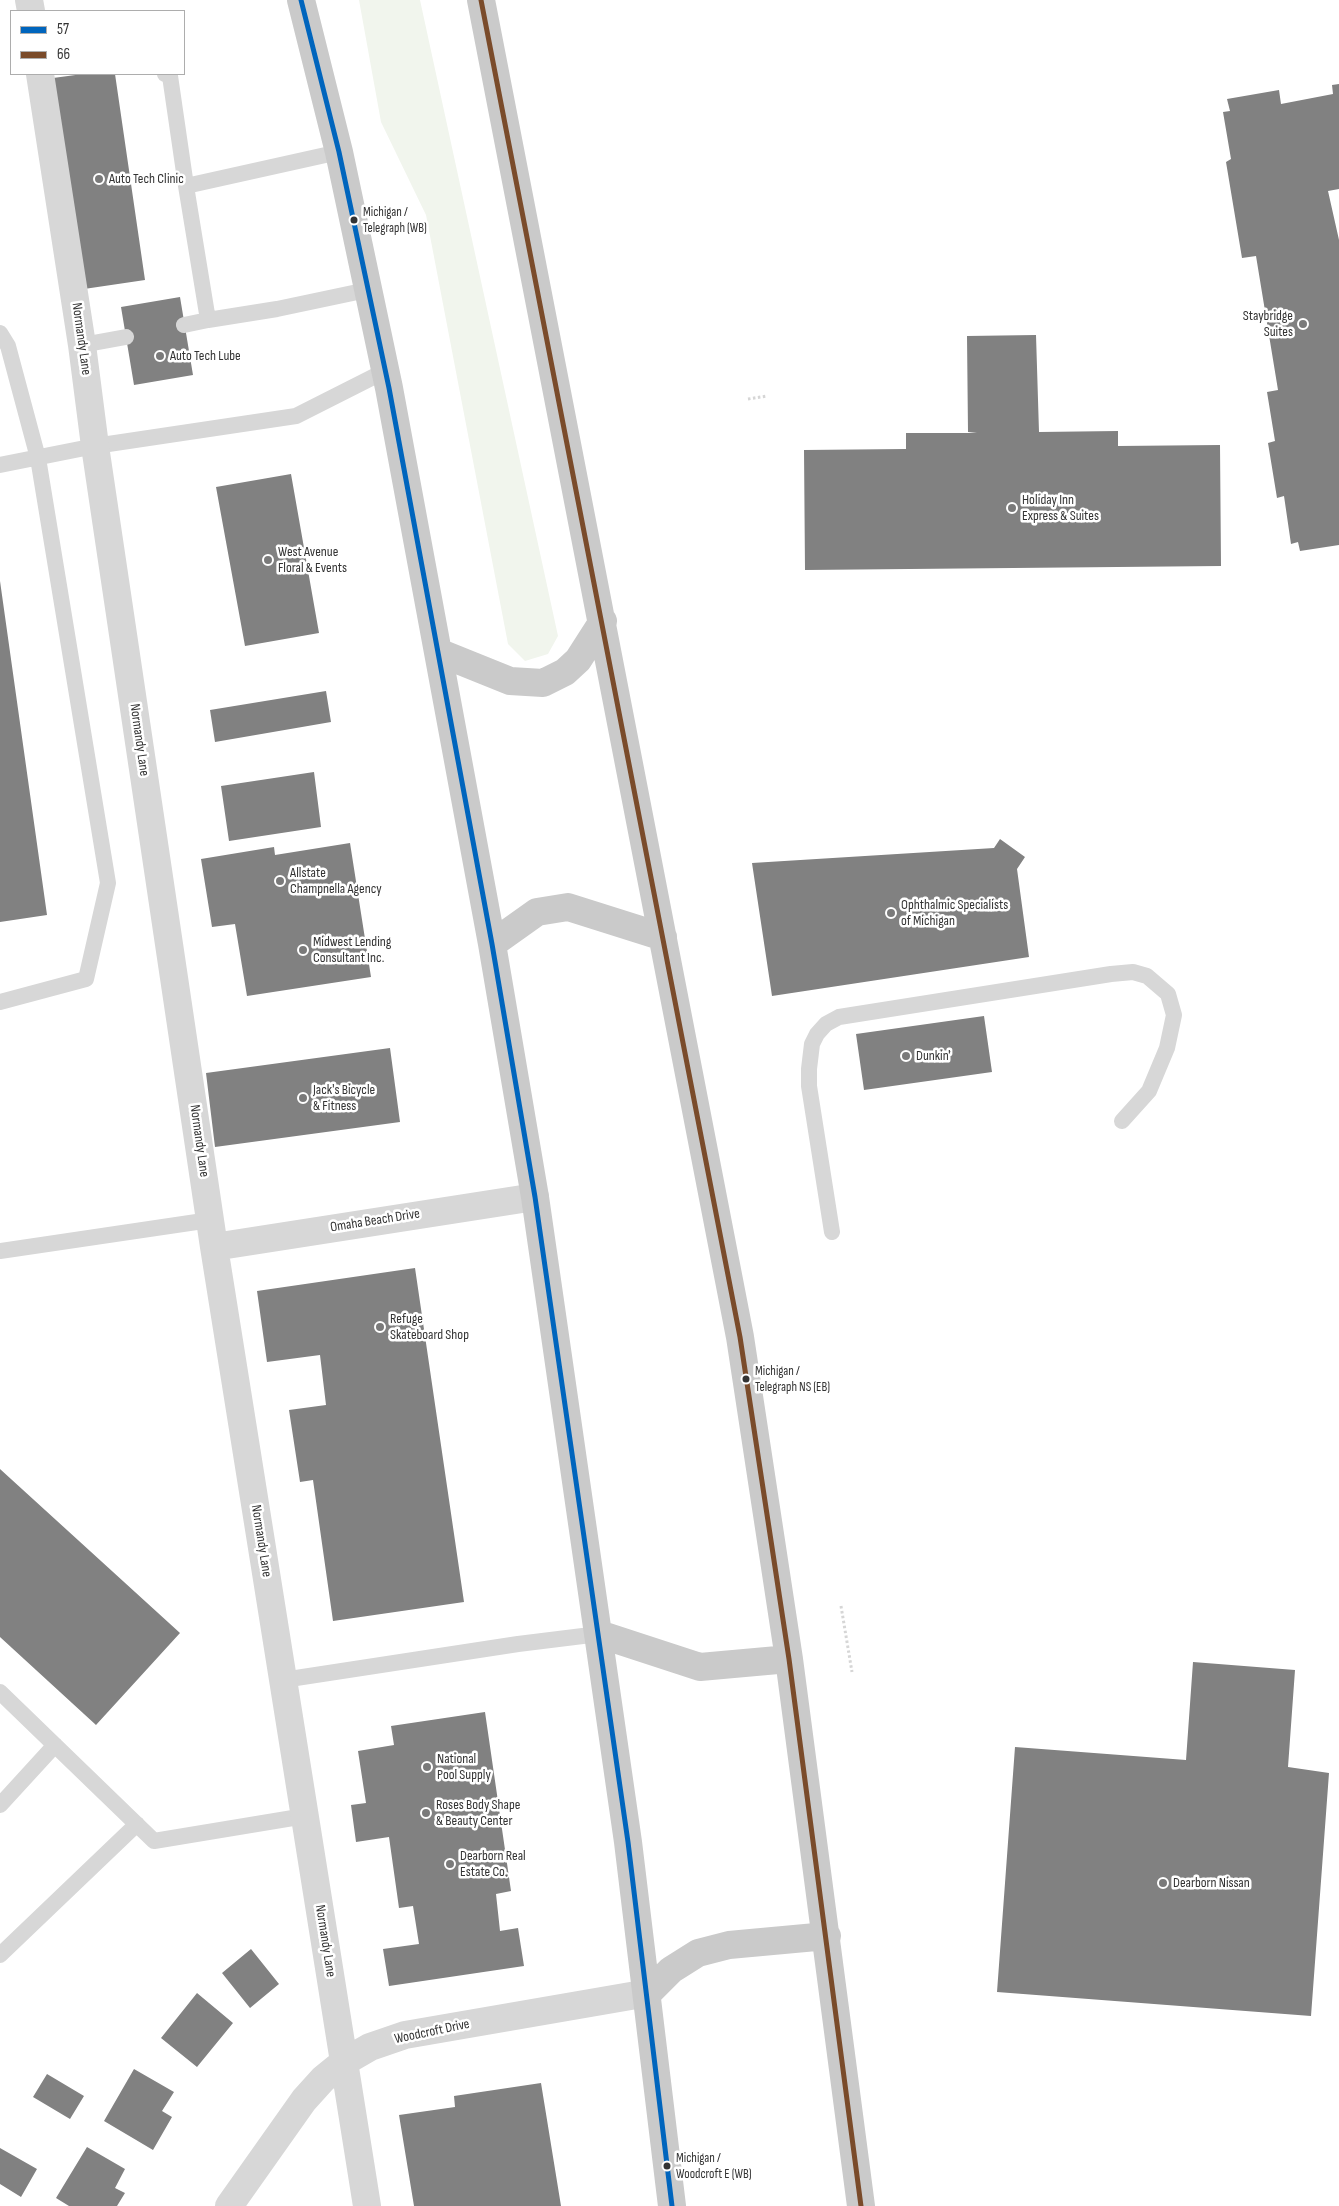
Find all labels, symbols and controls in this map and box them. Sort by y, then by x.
legend [10,10,185,75]
text: 57 [57,20,69,39]
text: 66 [57,45,70,64]
place label: Auto Tech Clinic [109,171,184,187]
marker: Auto Tech Clinic [93,173,105,185]
place label: Michigan / Telegraph (WB) [363,205,427,236]
marker: Michigan / Telegraph (WB) [349,215,359,225]
street label: Normandy Lane [68,302,94,376]
place label: Staybridge Suites [1243,308,1293,341]
marker: Staybridge Suites [1297,318,1309,330]
place label: Auto Tech Lube [170,348,241,364]
marker: Auto Tech Lube [154,350,166,362]
place label: Holiday Inn Express & Suites [1022,492,1099,524]
marker: Holiday Inn Express & Suites [1006,502,1018,514]
place label: West Avenue Floral & Events [278,544,347,576]
marker: West Avenue Floral & Events [262,554,274,566]
street label: Normandy Lane [126,703,152,777]
place label: Allstate Champnella Agency [290,865,382,898]
marker: Allstate Champnella Agency [274,875,286,887]
place label: Ophthalmic Specialists of Michigan [901,897,1008,930]
marker: Ophthalmic Specialists of Michigan [885,907,897,919]
place label: Midwest Lending Consultant Inc. [313,934,391,966]
marker: Midwest Lending Consultant Inc. [297,944,309,956]
place label: Dunkin' [916,1048,950,1064]
marker: Dunkin' [900,1050,912,1062]
place label: Jack's Bicycle & Fitness [313,1082,375,1114]
marker: Jack's Bicycle & Fitness [297,1092,309,1104]
street label: Normandy Lane [186,1104,212,1178]
street label: Omaha Beach Drive [329,1206,421,1236]
place label: Refuge Skateboard Shop [390,1311,469,1344]
marker: Refuge Skateboard Shop [374,1321,386,1333]
place label: Michigan / Telegraph NS (EB) [755,1364,830,1395]
marker: Michigan / Telegraph NS (EB) [741,1374,751,1384]
street label: Normandy Lane [247,1504,275,1578]
place label: National Pool Supply [437,1751,491,1784]
marker: National Pool Supply [421,1761,433,1773]
place label: Roses Body Shape & Beauty Center [436,1797,520,1830]
marker: Roses Body Shape & Beauty Center [420,1807,432,1819]
place label: Dearborn Real Estate Co. [460,1848,526,1880]
marker: Dearborn Real Estate Co. [444,1858,456,1870]
place label: Dearborn Nissan [1173,1875,1250,1891]
marker: Dearborn Nissan [1157,1877,1169,1889]
street label: Normandy Lane [311,1904,339,1978]
street label: Woodcroft Drive [393,2016,471,2048]
place label: Michigan / Woodcroft E (WB) [676,2151,752,2182]
marker: Michigan / Woodcroft E (WB) [662,2161,672,2171]

